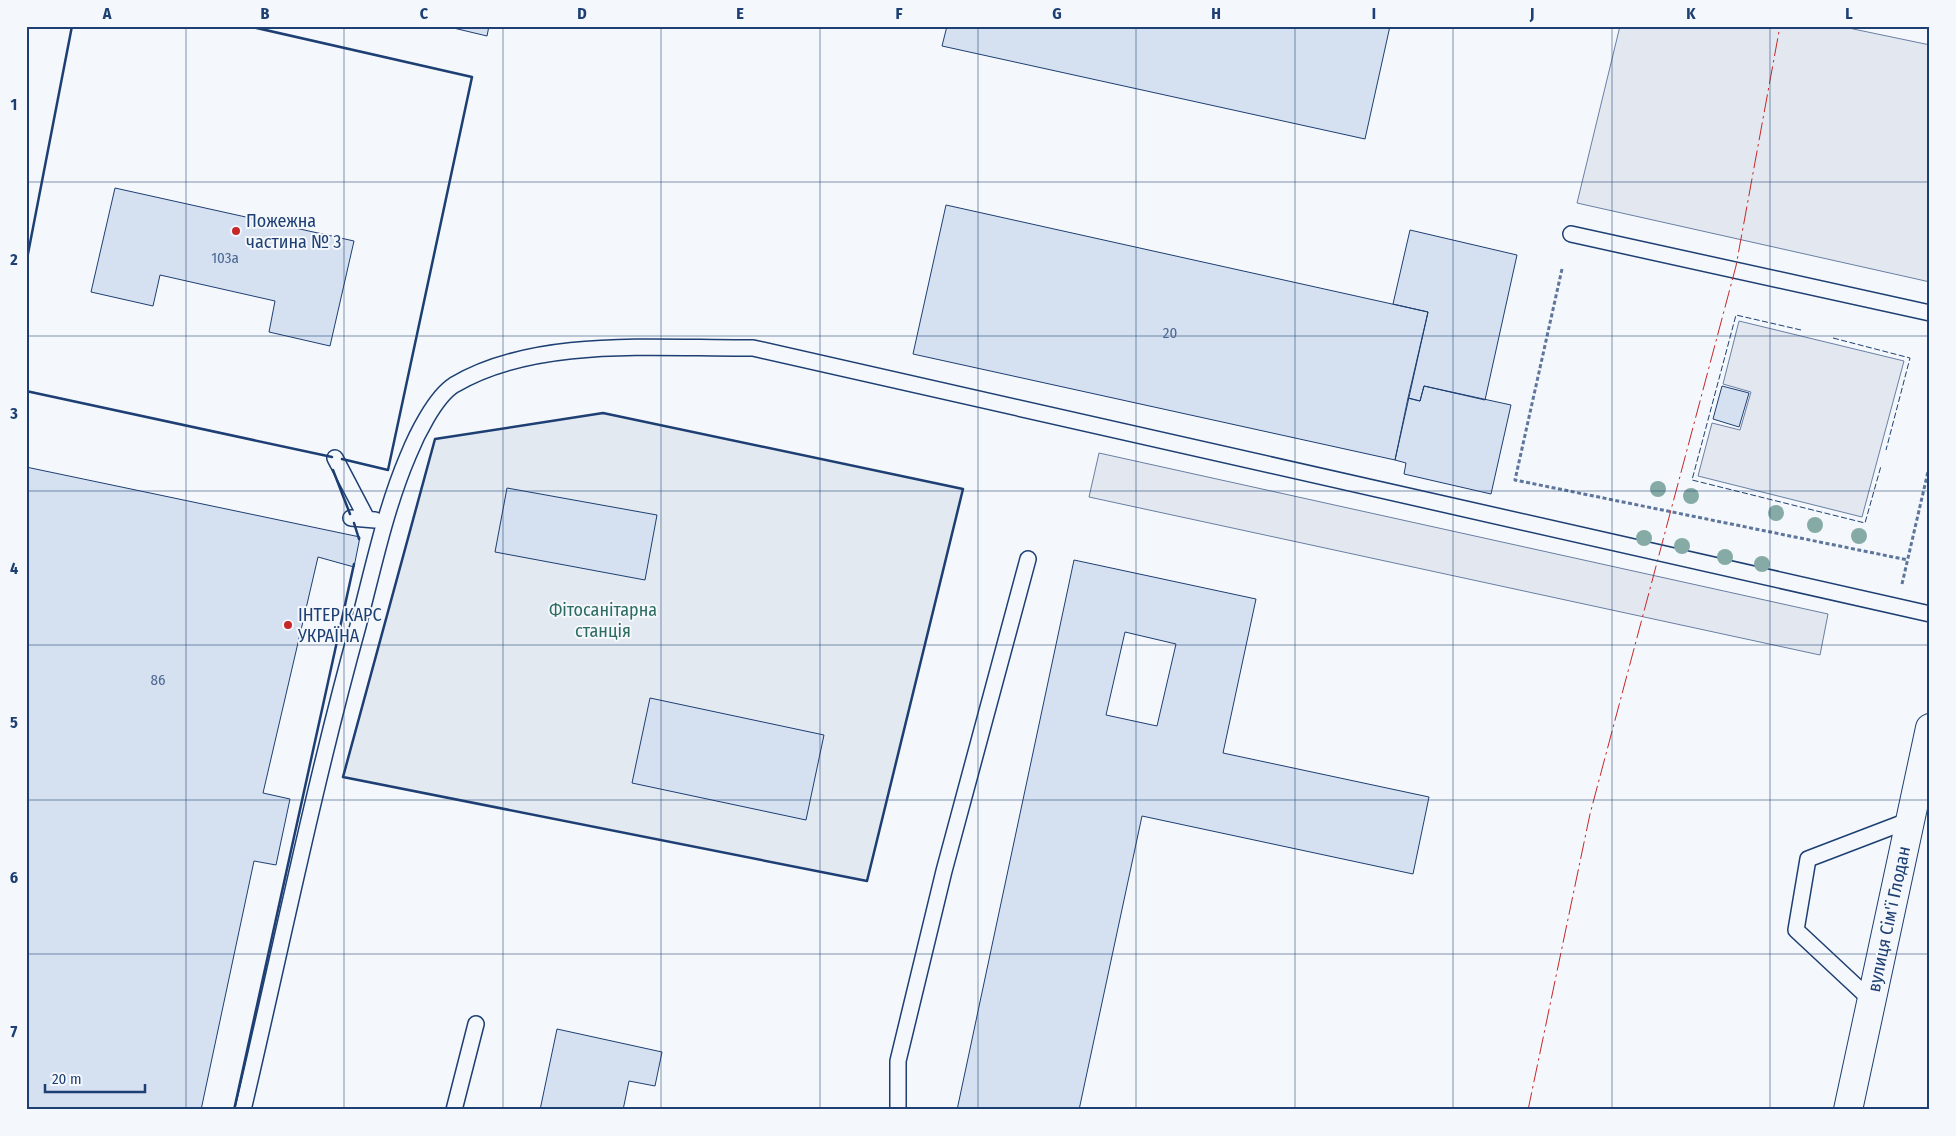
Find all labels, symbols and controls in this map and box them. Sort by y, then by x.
text: A [102,4,112,23]
text: B [261,4,270,23]
text: C [420,4,429,23]
text: D [577,4,587,23]
text: E [736,4,744,23]
text: F [895,4,903,23]
text: G [1052,4,1062,23]
text: H [1211,4,1221,23]
text: I [1372,4,1376,23]
text: J [1529,4,1534,23]
text: K [1686,4,1696,23]
text: L [1845,4,1853,23]
text: 1 [11,95,17,114]
place label: Пожежна частина № 3 [246,210,342,253]
marker: Пожежна частина № 3 [230,225,242,237]
house number: 103а [211,249,239,267]
text: 2 [9,250,18,269]
house number: 20 [1163,324,1177,342]
text: 3 [9,404,18,423]
text: 4 [10,559,18,578]
park label: Фітосанітарна станція [549,599,657,642]
place label: ІНТЕР КАРС УКРАЇНА [297,604,382,647]
marker: ІНТЕР КАРС УКРАЇНА [282,619,294,631]
house number: 86 [151,671,165,689]
text: 5 [10,713,18,732]
street label: вулиця Сім'ї Глодан [1863,844,1915,994]
text: 6 [10,868,18,887]
text: 7 [11,1022,18,1041]
scale bar [45,1061,145,1093]
text: 20 m [52,1070,82,1088]

